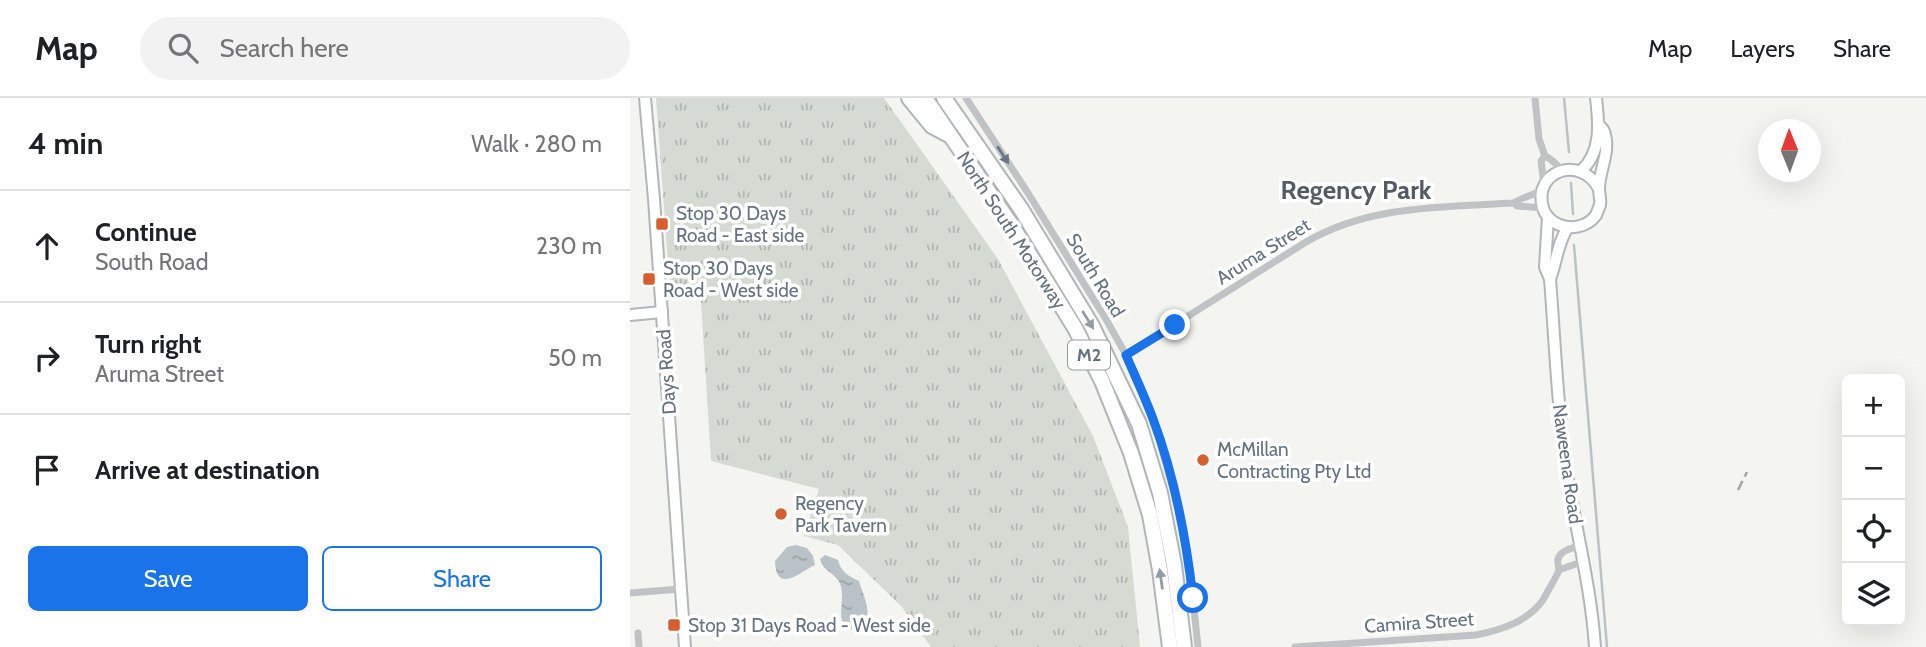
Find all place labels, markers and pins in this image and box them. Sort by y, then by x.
place label: Stop 30 Days Road - East side [676,202,804,247]
marker: Stop 30 Days Road - East side [654,216,670,232]
place label: Stop 30 Days Road - West side [663,257,799,302]
marker: Stop 30 Days Road - West side [641,271,657,287]
place label: McMillan Contracting Pty Ltd [1217,438,1371,483]
marker: McMillan Contracting Pty Ltd [1195,452,1211,468]
place label: Regency Park Tavern [795,492,887,537]
marker: Regency Park Tavern [773,506,789,522]
place label: Stop 31 Days Road - West side [688,614,931,637]
marker: Stop 31 Days Road - West side [666,617,682,633]

